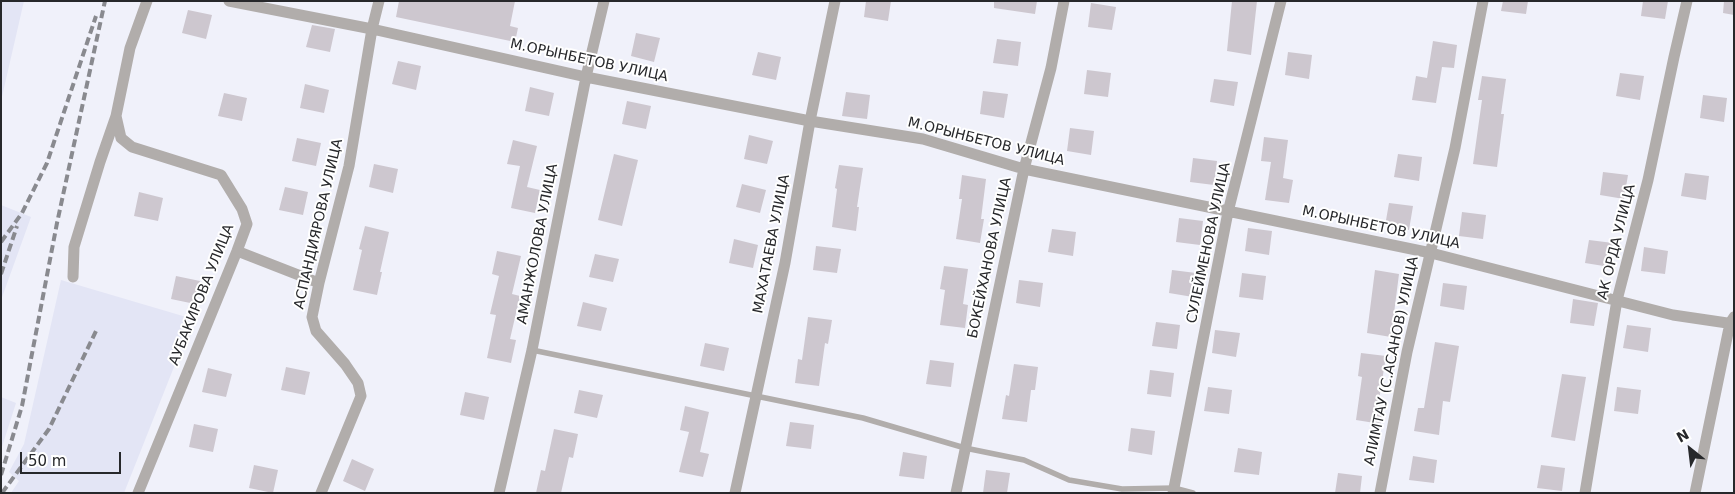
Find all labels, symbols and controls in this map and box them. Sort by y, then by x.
street label: М.ОРЫНБЕТОВ УЛИЦА [509,36,669,86]
street label: М.ОРЫНБЕТОВ УЛИЦА [906,114,1066,170]
street label: АСПАНДИЯРОВА УЛИЦА [291,137,347,311]
street label: СУЛЕЙМЕНОВА УЛИЦА [1184,161,1234,325]
street label: АМАНЖОЛОВА УЛИЦА [514,162,562,326]
street label: МАХАТАЕВА УЛИЦА [750,173,794,315]
street label: БОКЕЙХАНОВА УЛИЦА [965,176,1015,340]
street label: АК ОРДА УЛИЦА [1595,183,1639,301]
street label: М.ОРЫНБЕТОВ УЛИЦА [1301,203,1461,253]
street label: АУБАКИРОВА УЛИЦА [166,222,238,368]
street label: АЛИМТАУ (С.АСАНОВ) УЛИЦА [1362,255,1422,467]
north arrow [1665,424,1715,474]
text: N [1674,426,1692,446]
scale bar [22,442,124,474]
text: 50 m [28,452,66,470]

